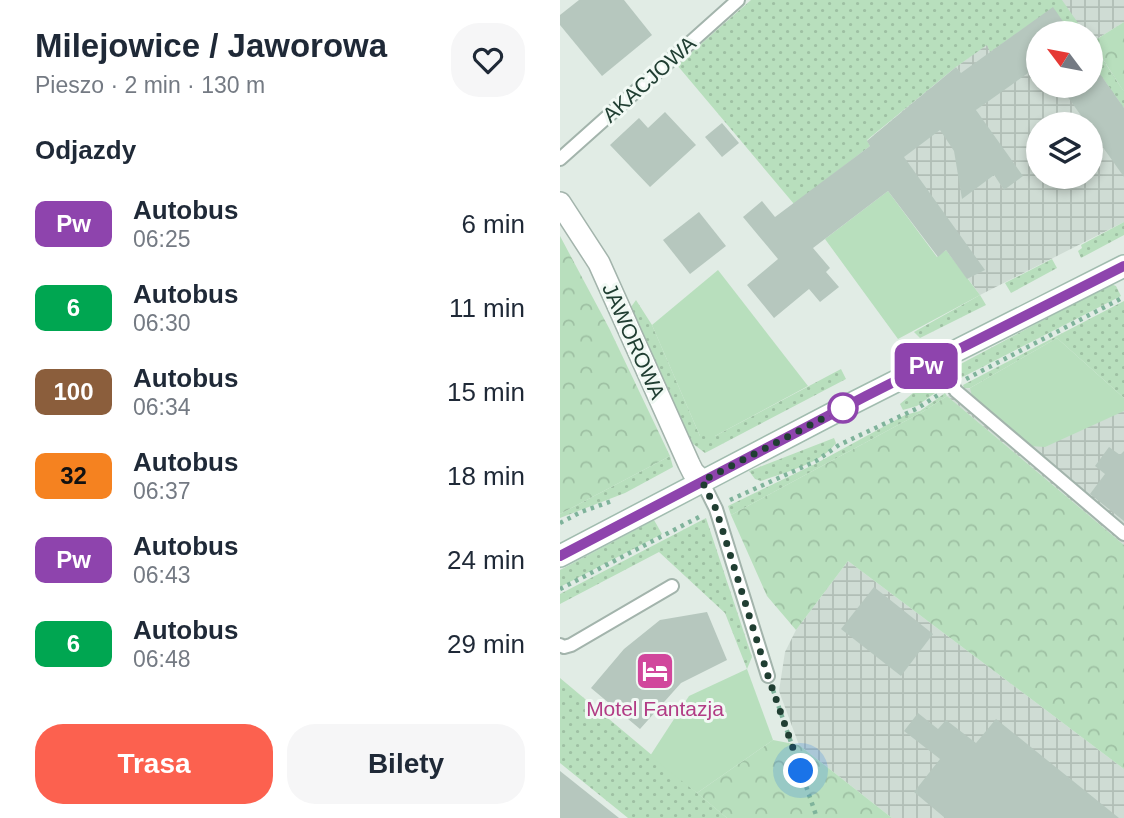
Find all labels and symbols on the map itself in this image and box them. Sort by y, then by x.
north arrow [1026,21,1102,98]
street label: AKACJOWA [598,31,700,127]
street label: JAWOROWA [598,279,670,403]
line badge: Pw [894,343,958,389]
unlabelled marker [828,393,858,423]
hotel icon: Motel Fantazja [634,650,676,692]
place label: Motel Fantazja [586,697,724,720]
your location [783,753,818,788]

